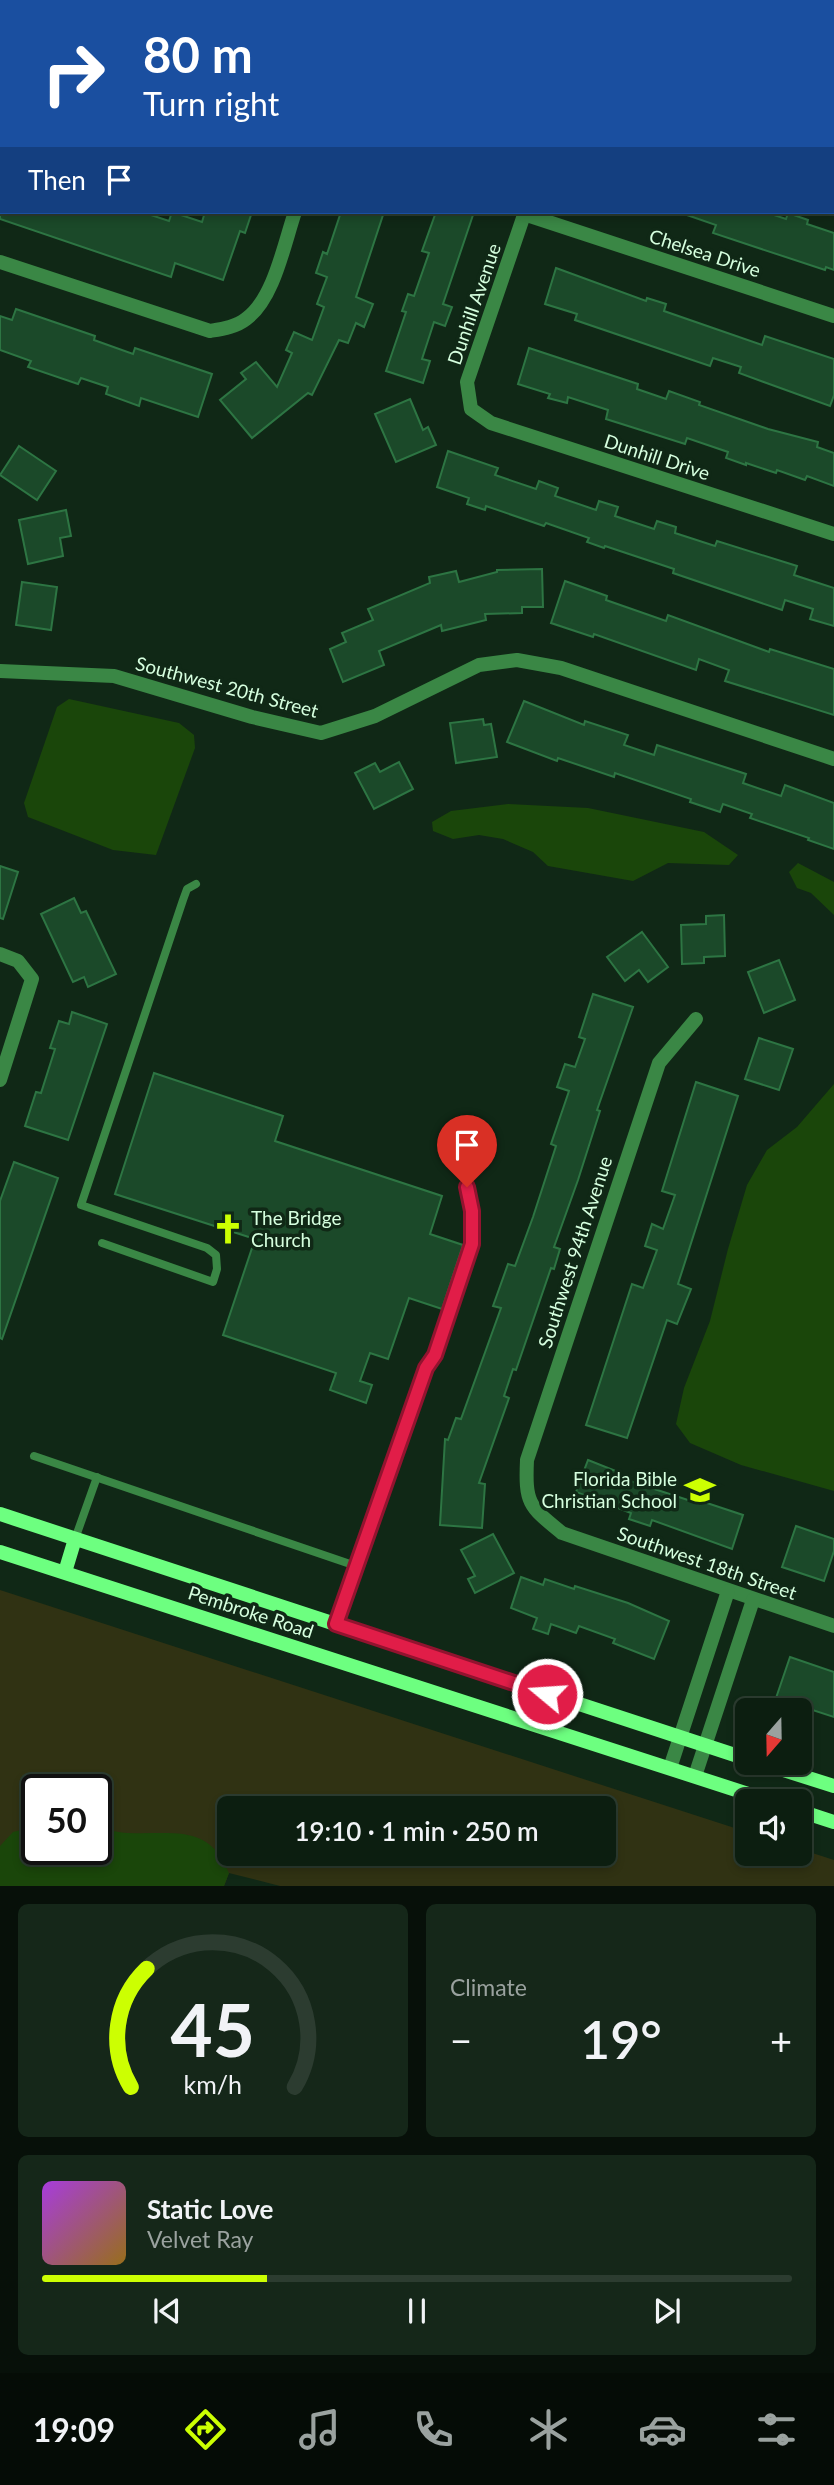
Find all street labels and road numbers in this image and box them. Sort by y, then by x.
street label: Chelsea Drive [647,224,764,281]
street label: Dunhill Avenue [442,240,505,368]
street label: Dunhill Drive [601,429,713,484]
street label: Southwest 20th Street [133,651,321,722]
street label: Southwest 94th Avenue [533,1153,616,1351]
street label: Southwest 18th Street [615,1521,800,1604]
street label: Pembroke Road [185,1580,317,1643]

